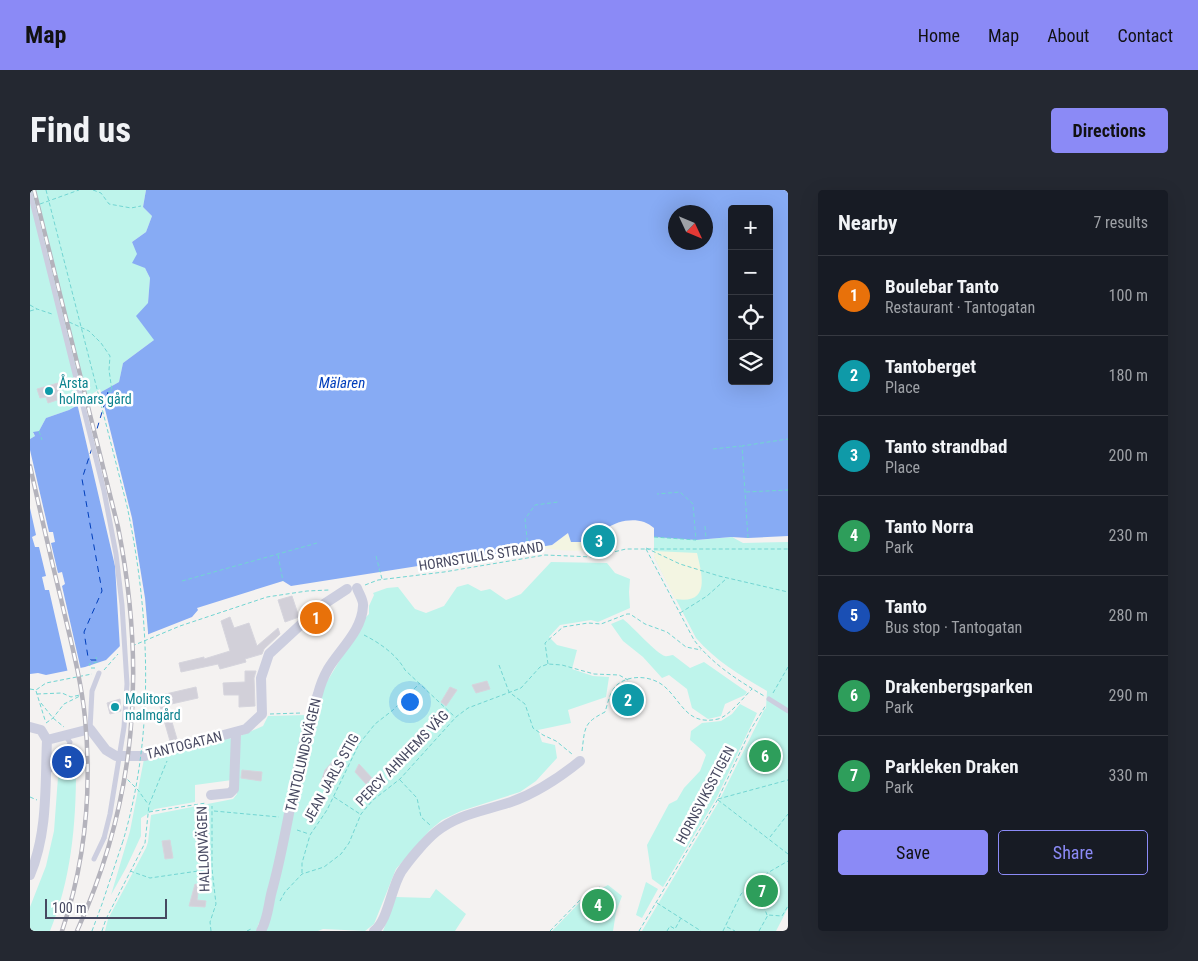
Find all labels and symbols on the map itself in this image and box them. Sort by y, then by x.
north arrow [668,205,713,250]
place label: Årsta holmars gård [59,374,132,407]
water label: Mälaren [319,374,365,392]
marker: Årsta holmars gård [43,385,55,397]
pin: 3 [583,522,615,560]
street label: HORNSTULLS STRAND [417,538,545,574]
pin: 1 [300,599,332,637]
pin: 2 [612,681,644,719]
your location [397,689,423,715]
place label: Molitors malmgård [125,691,181,723]
street label: TANTOLUNDSVÄGEN [282,697,324,813]
marker: Molitors malmgård [109,701,121,713]
street label: PERCY AHNHEMS VÄG [352,707,452,809]
street label: TANTOGATAN [144,728,224,762]
street label: JEAN JARLS STIG [300,731,362,825]
pin: 6 [749,737,781,775]
pin: 5 [52,743,84,781]
street label: HORNSVIKSSTIGEN [672,743,738,847]
street label: HALLONVÄGEN [194,806,212,892]
pin: 7 [746,872,778,910]
pin: 4 [582,886,614,924]
scale bar [45,896,168,919]

